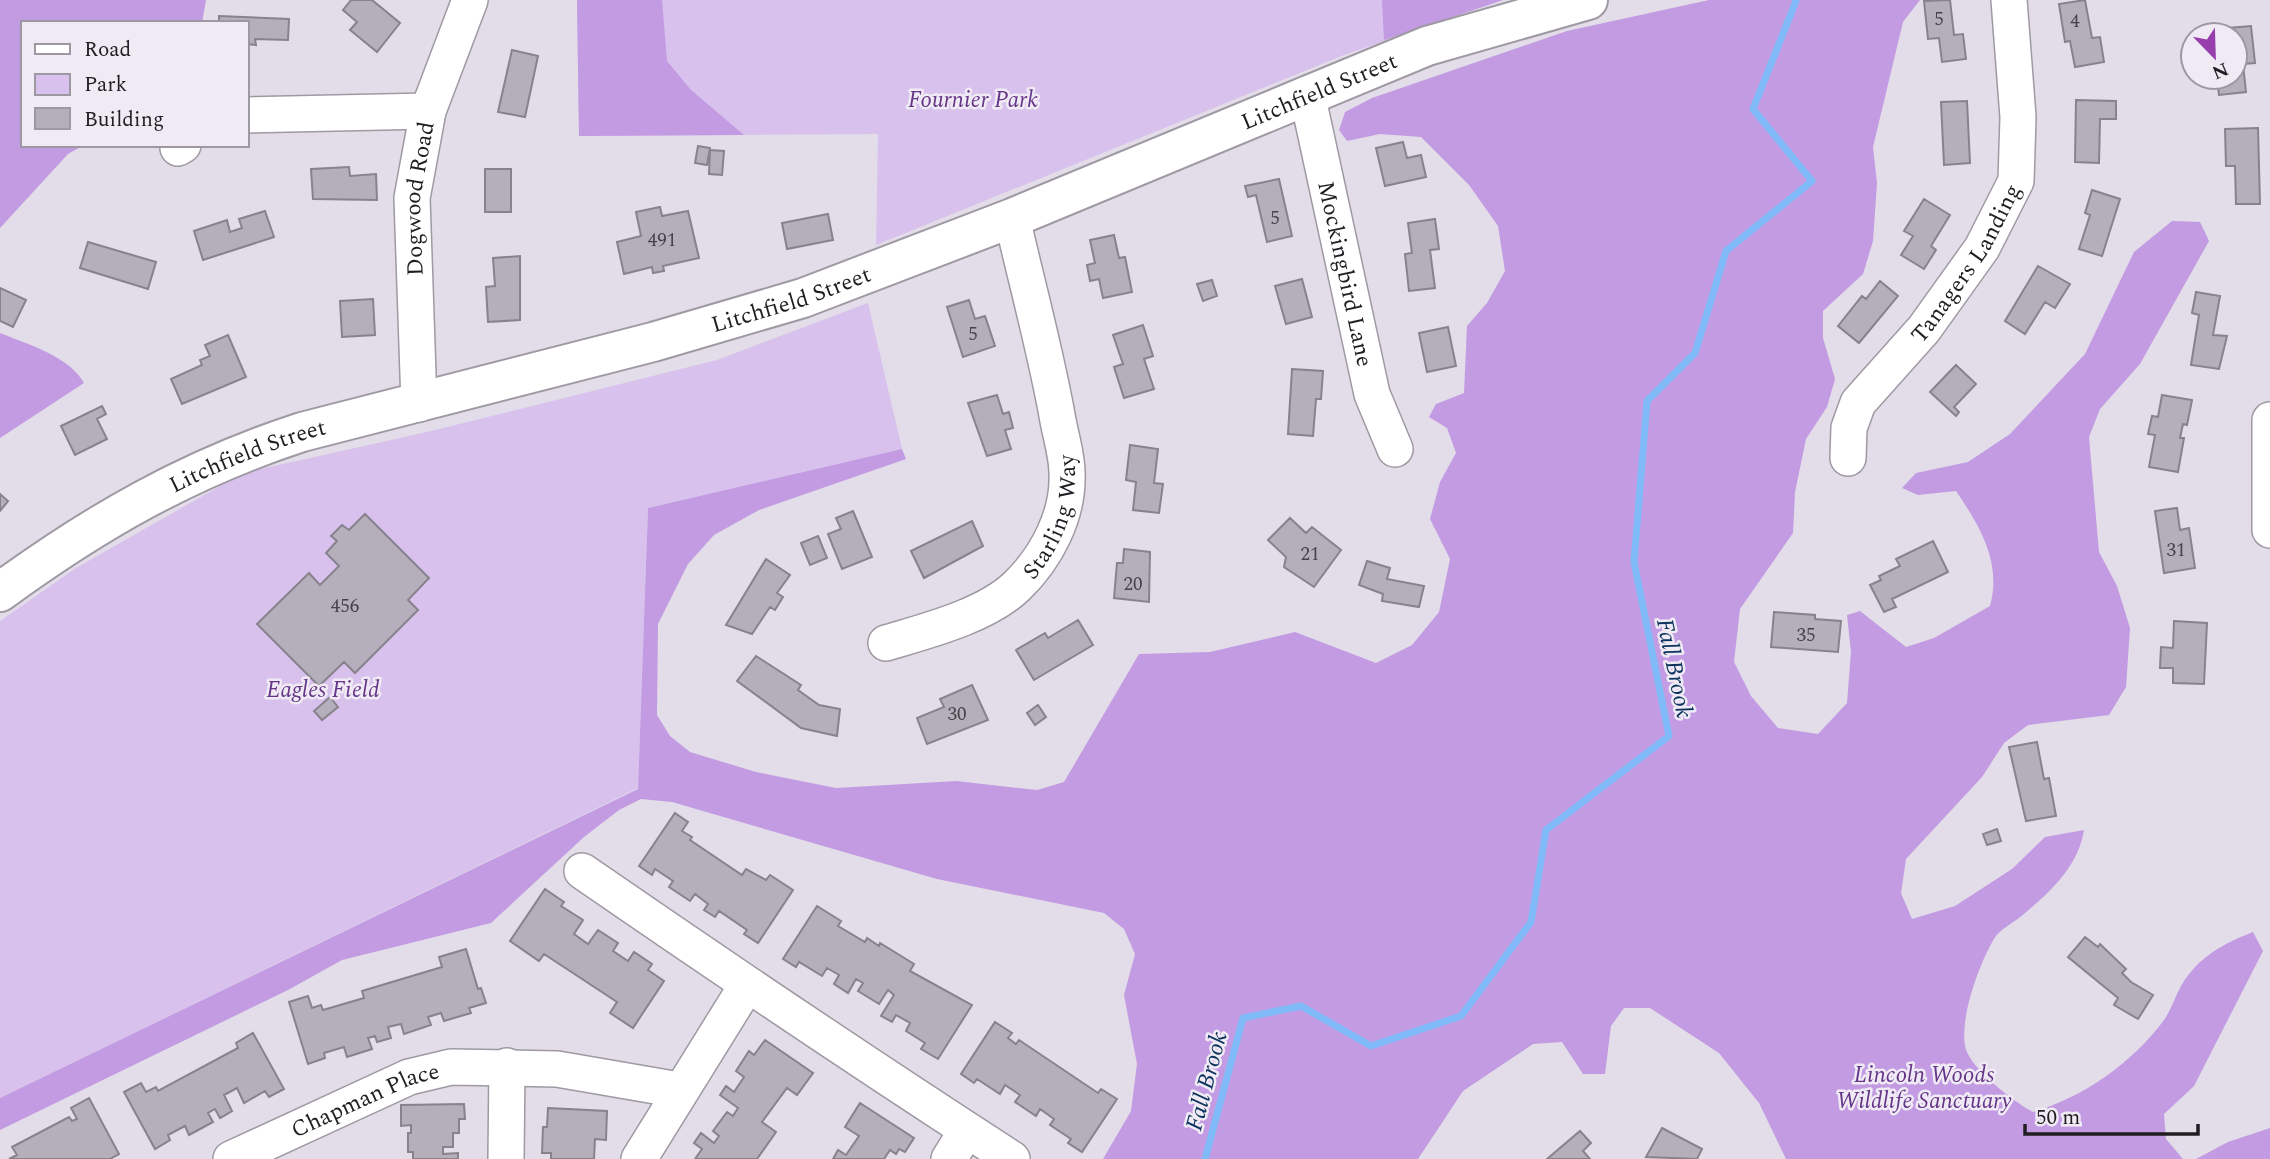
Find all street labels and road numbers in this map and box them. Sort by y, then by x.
street label: Litchfield Street [1236,44,1403,140]
street label: Dogwood Road [395,119,445,276]
street label: Mockingbird Lane [1307,178,1382,370]
street label: Tanagers Landing [1903,178,2031,352]
street label: Litchfield Street [707,258,876,343]
street label: Litchfield Street [163,411,330,503]
street label: Starling Way [1015,451,1087,588]
street label: Chapman Place [286,1054,443,1148]

